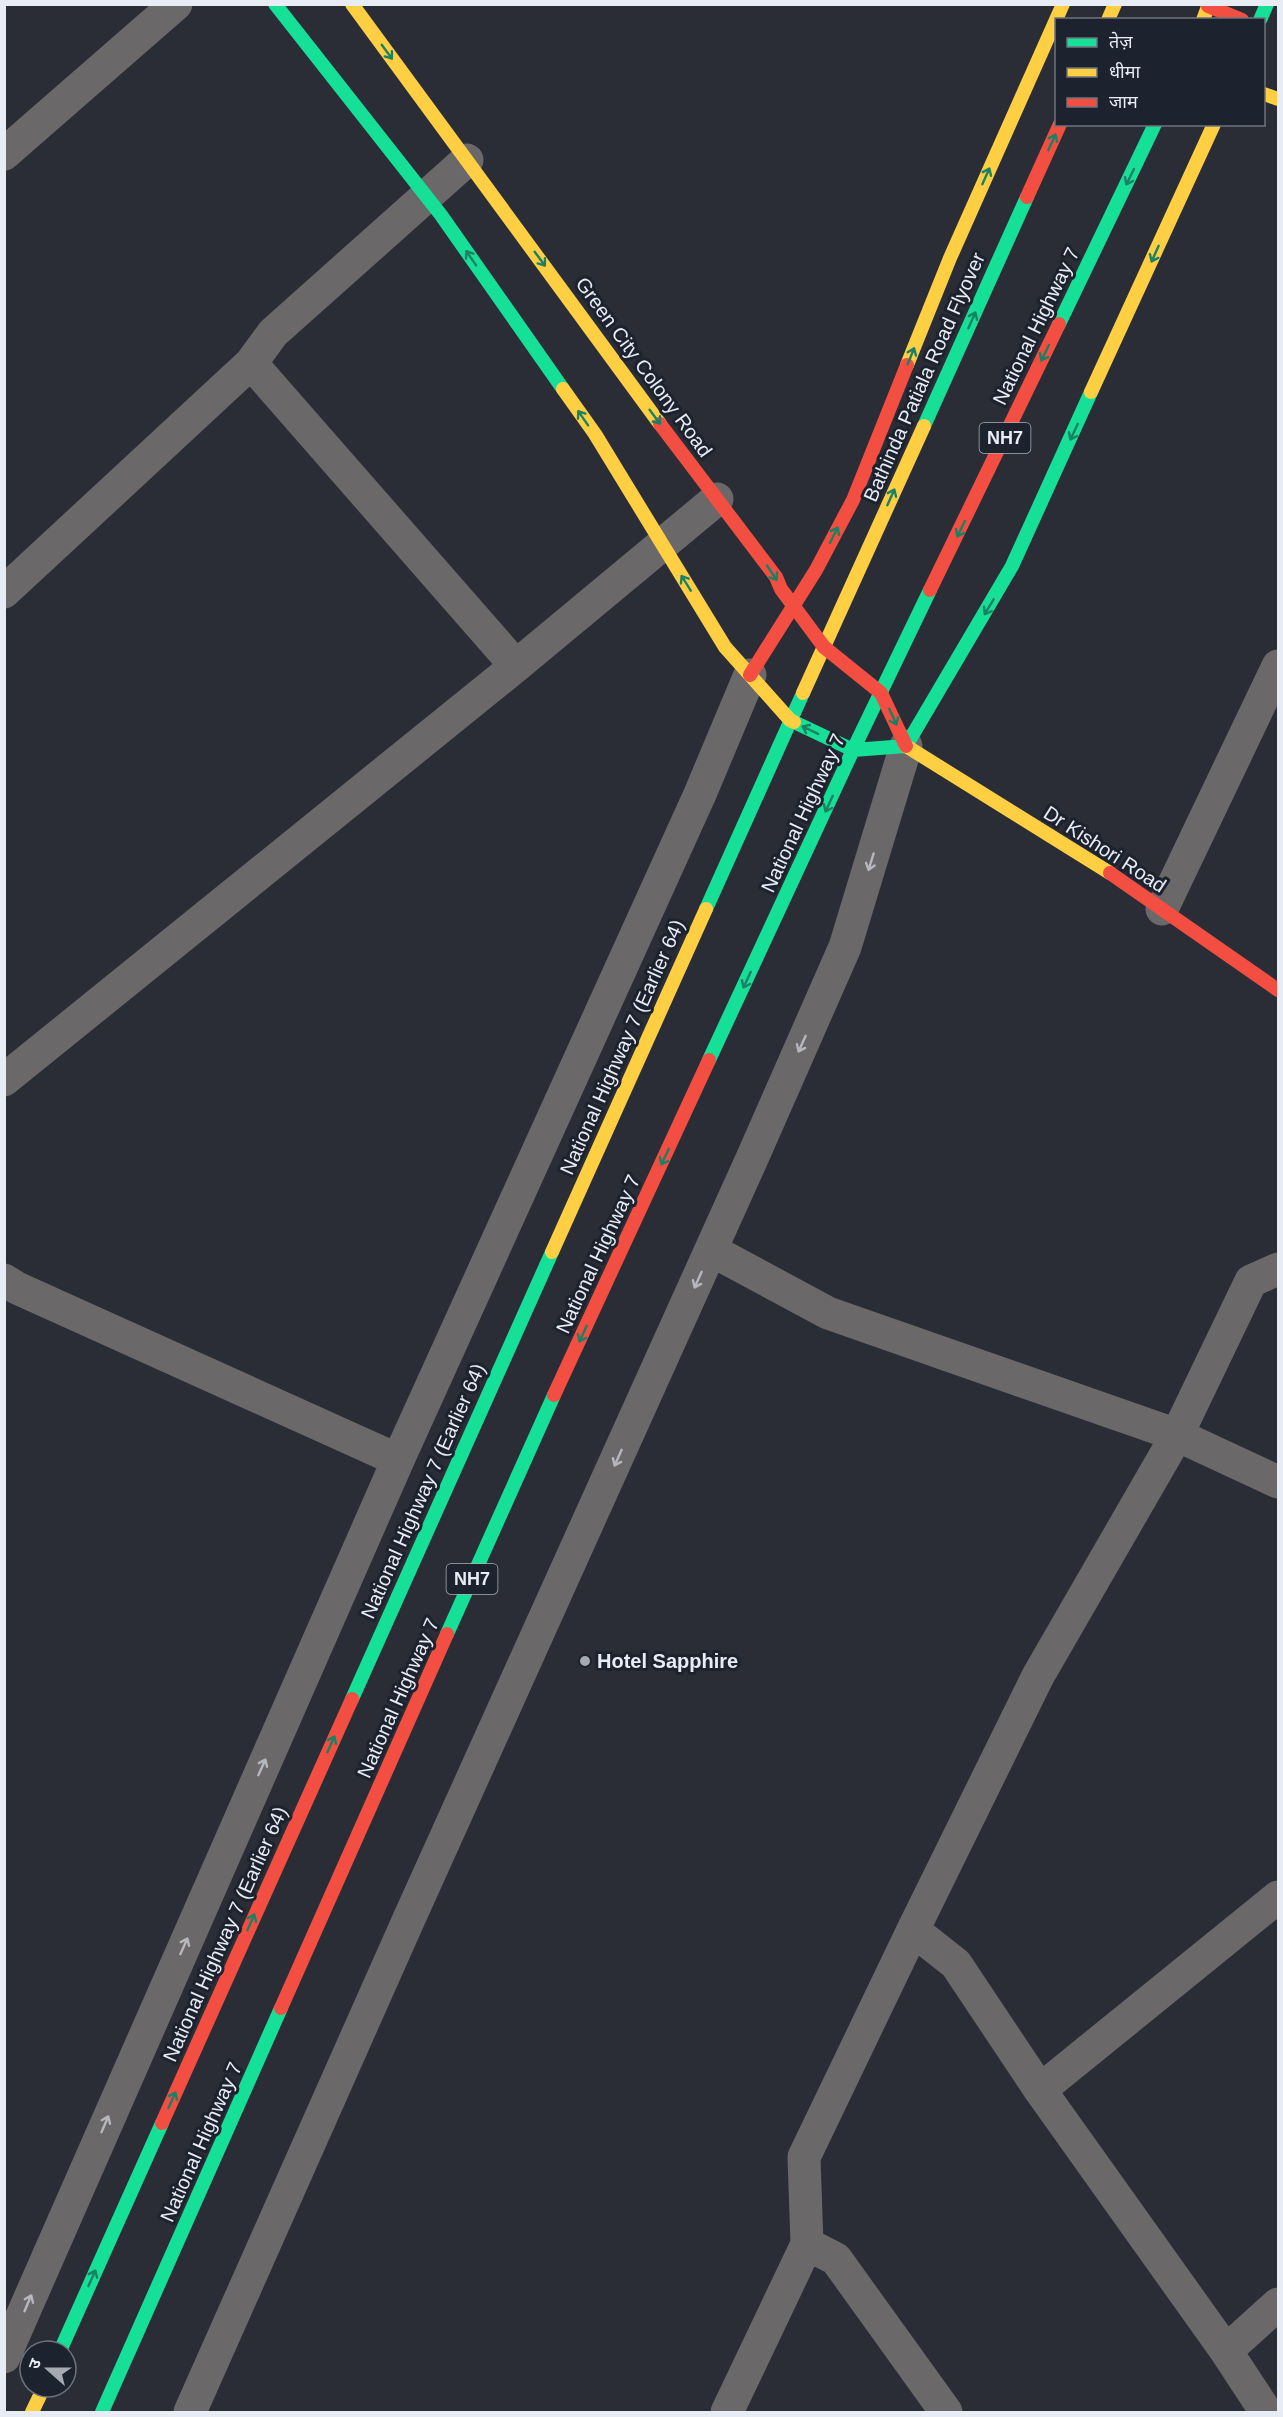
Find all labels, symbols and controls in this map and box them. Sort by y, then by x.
legend [1055,18,1265,126]
text: तेज़ [1109,31,1133,52]
one-way arrow [381,43,393,59]
text: धीमा [1109,62,1140,82]
text: जाम [1109,92,1139,112]
one-way arrow [1047,134,1059,152]
one-way arrow [981,167,993,185]
one-way arrow [1123,168,1135,186]
street label: National Highway 7 [988,244,1084,408]
one-way arrow [1149,245,1161,263]
street label: Bathinda Patiala Road Flyover [859,249,989,505]
one-way arrow [465,250,477,266]
one-way arrow [534,251,546,267]
street label: Green City Colony Road [571,273,717,461]
one-way arrow [966,311,978,329]
one-way arrow [1039,343,1051,361]
one-way arrow [906,347,917,365]
one-way arrow [649,408,661,424]
one-way arrow [577,410,589,426]
one-way arrow [1068,422,1080,440]
road number: NH7 [980,423,1030,453]
one-way arrow [886,489,897,507]
one-way arrow [954,519,966,537]
one-way arrow [829,526,841,544]
one-way arrow [766,564,778,580]
one-way arrow [680,575,692,592]
one-way arrow [982,598,994,615]
one-way arrow [887,708,899,726]
one-way arrow [802,723,820,735]
street label: National Highway 7 [757,730,849,896]
one-way arrow [822,794,834,812]
street label: Dr Kishori Road [1040,801,1170,897]
one-way arrow [864,852,875,871]
street label: National Highway 7 (Earlier 64) [556,916,688,1178]
one-way arrow [740,971,752,989]
one-way arrow [796,1035,808,1053]
one-way arrow [658,1148,670,1166]
street label: National Highway 7 [552,1171,644,1337]
one-way arrow [692,1271,703,1289]
one-way arrow [576,1325,588,1343]
street label: National Highway 7 (Earlier 64) [357,1360,489,1622]
one-way arrow [611,1449,623,1467]
road number: NH7 [446,1564,498,1594]
street label: National Highway 7 [353,1615,443,1781]
place label: Hotel Sapphire [597,1650,738,1672]
marker: Hotel Sapphire [578,1654,592,1668]
one-way arrow [326,1736,337,1754]
one-way arrow [257,1759,268,1777]
street label: National Highway 7 (Earlier 64) [159,1803,291,2065]
one-way arrow [246,1914,258,1932]
one-way arrow [178,1937,190,1955]
street label: National Highway 7 [156,2059,246,2225]
one-way arrow [167,2092,178,2110]
one-way arrow [100,2116,111,2134]
one-way arrow [87,2270,98,2288]
one-way arrow [23,2295,34,2313]
north arrow [18,2339,78,2399]
text: उ [25,2356,44,2371]

